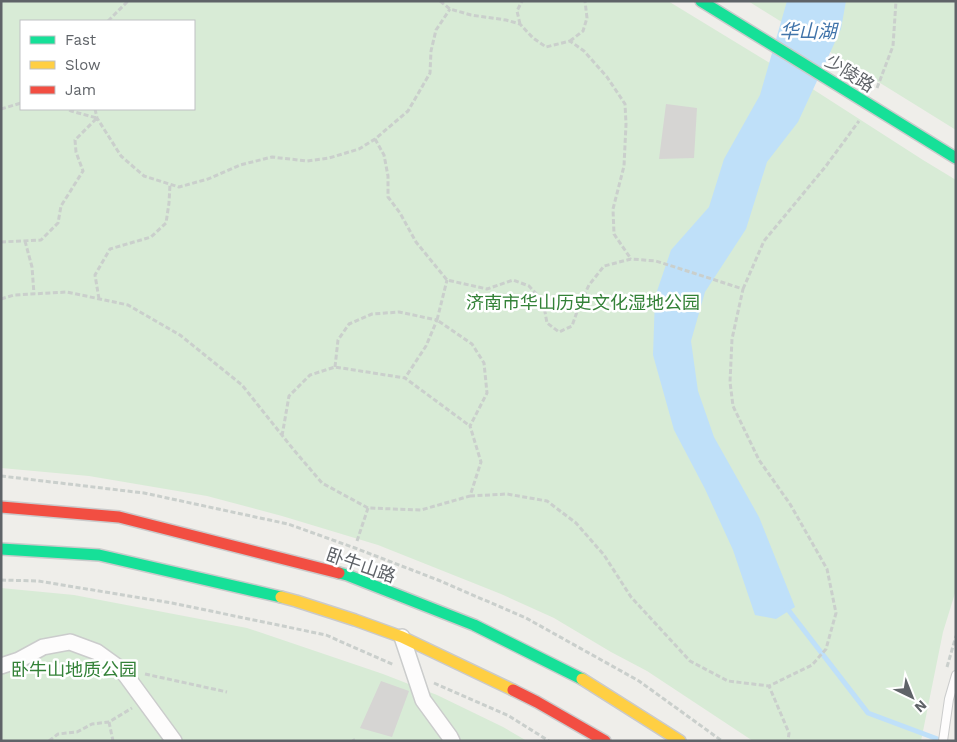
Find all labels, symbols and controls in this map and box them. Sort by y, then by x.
legend [20,20,195,110]
water label: 华山湖 [779,20,839,43]
text: Fast [65,31,97,49]
street label: 少陵路 [822,50,878,96]
text: Slow [65,56,101,74]
text: Jam [65,81,96,99]
park label: 济南市华山历史文化湿地公园 [466,292,700,313]
street label: 卧牛山路 [324,543,398,587]
park label: 卧牛山地质公园 [11,659,137,680]
north arrow [887,672,937,722]
text: N [912,697,930,716]

